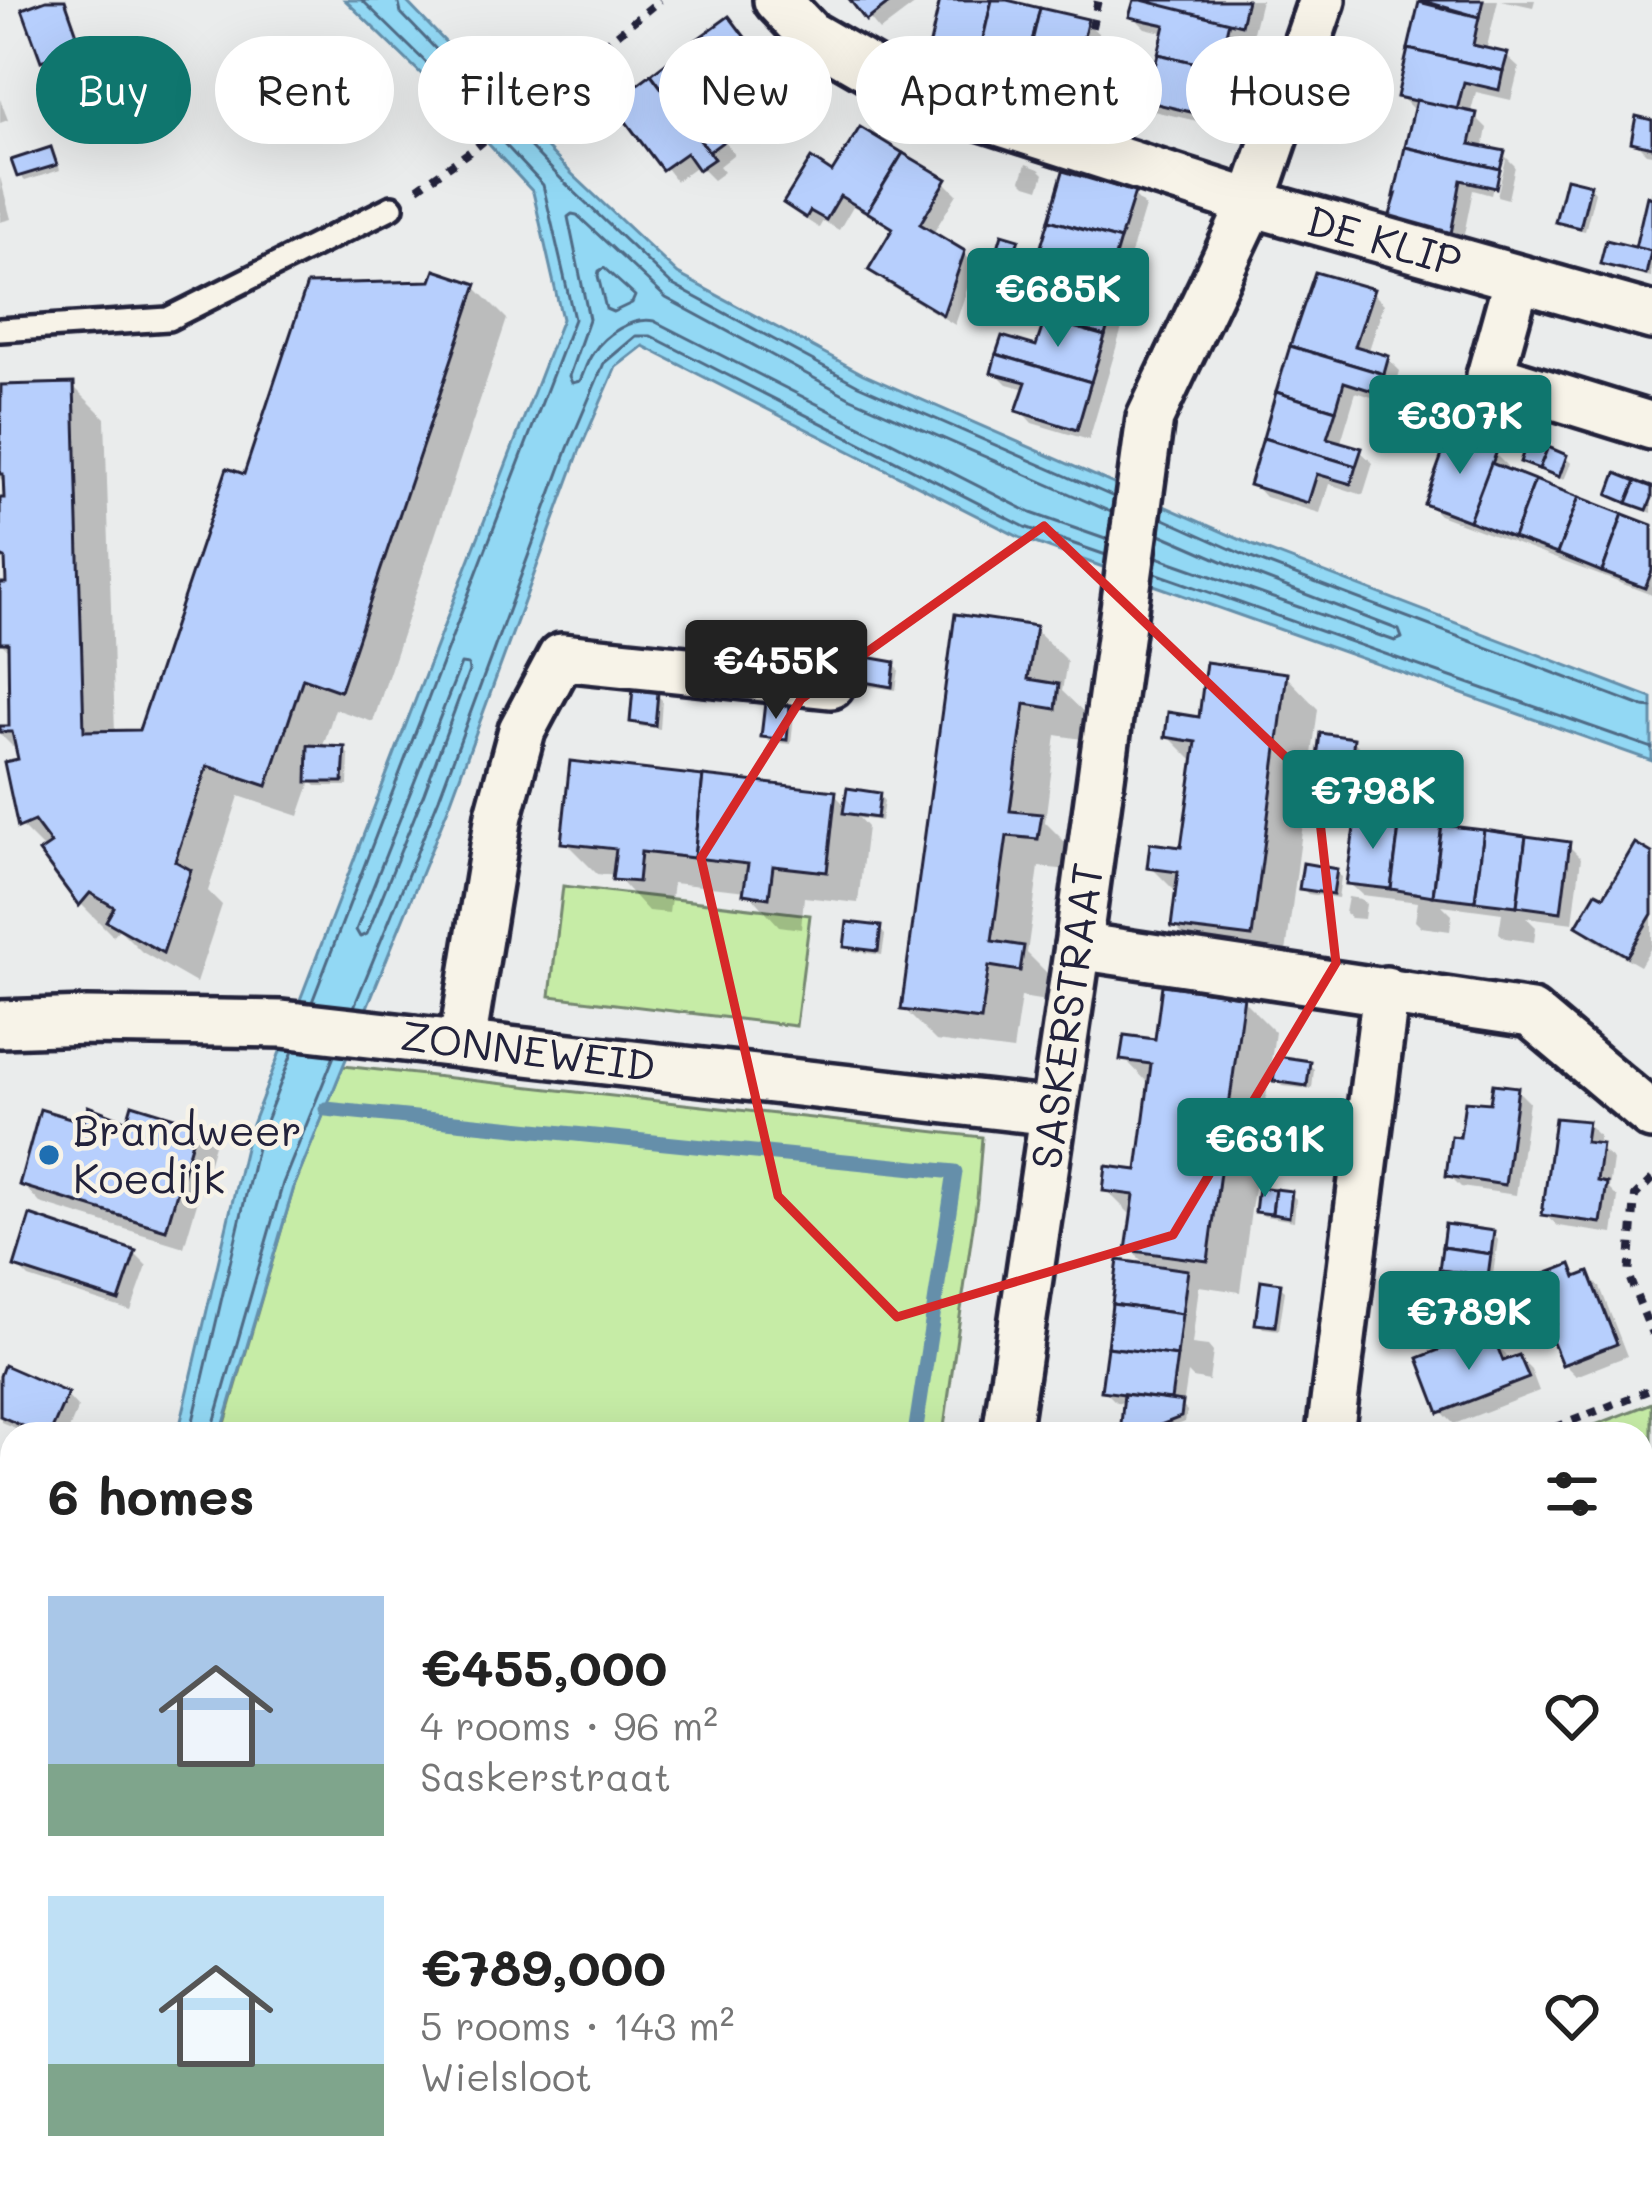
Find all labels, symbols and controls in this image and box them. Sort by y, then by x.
chip: Buy [36,36,191,144]
chip: Rent [215,36,394,144]
chip: Filters [418,36,635,144]
chip: New [659,36,832,144]
chip: Apartment [856,36,1162,144]
chip: House [1186,36,1394,144]
street label: DE KLIP [1301,191,1468,288]
pin: €685K [974,248,1142,350]
text: €685K [994,261,1122,312]
pin: €307K [1376,375,1544,477]
text: €307K [1396,388,1524,439]
pin: €455K [692,620,860,722]
text: €455K [712,633,840,684]
pin: €798K [1289,750,1457,852]
text: €798K [1310,763,1436,814]
street label: SASKERSTRAAT [1017,859,1114,1172]
street label: ZONNEWEID [398,1007,658,1092]
pin: €631K [1181,1098,1349,1200]
place label: Brandweer Koedijk [73,1102,302,1205]
text: €631K [1204,1111,1326,1162]
marker: Brandweer Koedijk [36,1142,62,1168]
pin: €789K [1385,1271,1553,1373]
text: €789K [1406,1284,1532,1335]
text: 6 homes [48,1461,254,1528]
icon: filters [1539,1461,1605,1527]
text: €455,000 [420,1632,667,1699]
icon: home [144,1644,288,1788]
icon: heart [1539,1683,1605,1749]
text: 4 rooms · 96 m² [420,1699,718,1750]
text: Saskerstraat [420,1750,671,1801]
text: €789,000 [420,1932,666,1999]
icon: home [144,1944,288,2088]
icon: heart [1539,1983,1605,2049]
text: 5 rooms · 143 m² [420,1999,735,2050]
text: Wielsloot [420,2050,592,2101]

